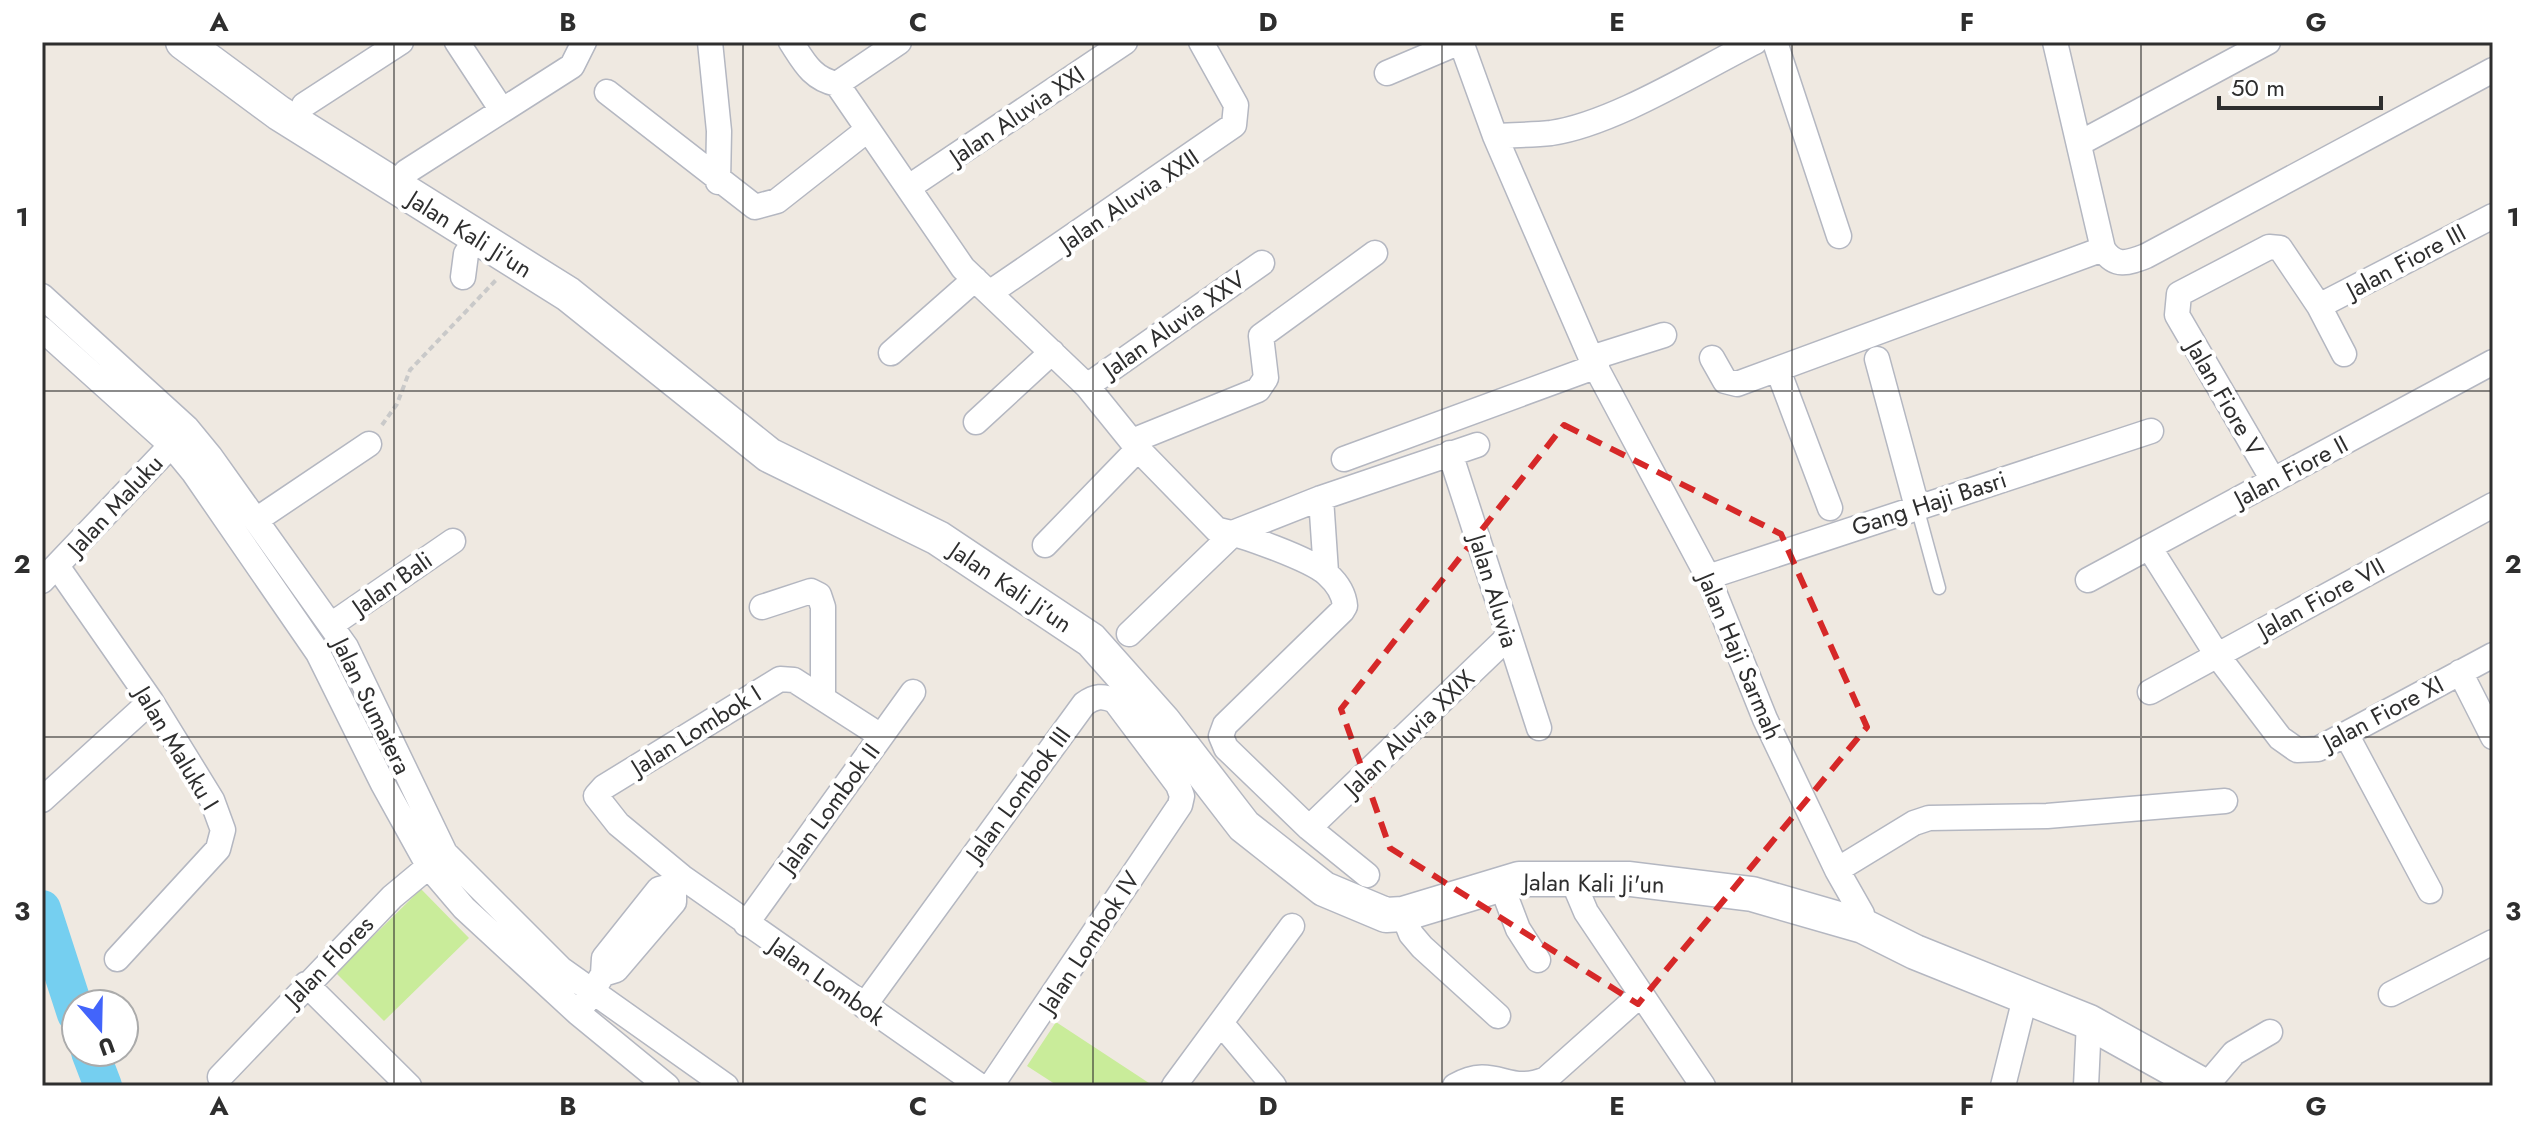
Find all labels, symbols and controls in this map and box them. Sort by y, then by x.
text: A [208,3,229,41]
text: B [559,3,577,41]
text: C [909,3,927,41]
text: D [1258,3,1278,41]
text: E [1609,3,1625,41]
text: F [1960,3,1974,41]
text: G [2305,3,2327,41]
street label: Jalan Aluvia XXI [940,57,1092,175]
scale bar [2219,60,2381,110]
text: 50 m [2231,70,2285,105]
street label: Jalan Aluvia XXII [1050,140,1206,262]
street label: Jalan Kali Ji'un [398,180,539,286]
text: 1 [15,198,29,236]
text: 1 [2506,198,2520,236]
street label: Jalan Fiore III [2337,215,2472,309]
street label: Jalan Aluvia XXV [1093,262,1253,388]
street label: Jalan Fiore V [2176,331,2272,463]
street label: Jalan Fiore II [2225,426,2354,517]
street label: Jalan Maluku [57,447,171,565]
street label: Gang Haji Basri [1847,462,2011,544]
street label: Jalan Aluvia [1459,527,1528,652]
street label: Jalan Kali Ji'un [940,531,1079,641]
street label: Jalan Bali [342,543,439,625]
text: 2 [13,545,31,583]
text: 2 [2504,545,2522,583]
street label: Jalan Fiore VII [2248,549,2391,649]
street label: Jalan Haji Sarmah [1688,564,1791,745]
street label: Jalan Sumatera [322,629,420,780]
street label: Jalan Aluvia XXIX [1334,661,1483,807]
street label: Jalan Fiore XI [2314,667,2450,761]
street label: Jalan Lombok I [622,676,768,785]
street label: Jalan Maluku I [125,677,228,817]
street label: Jalan Lombok III [955,719,1079,871]
street label: Jalan Lombok II [768,736,888,883]
street label: Jalan Lombok IV [1028,864,1148,1022]
street label: Jalan Kali Ji'un [1520,864,1665,902]
text: 3 [14,892,30,930]
text: 3 [2505,892,2521,930]
street label: Jalan Flores [274,908,381,1017]
street label: Jalan Lombok [760,926,892,1034]
north arrow [60,988,140,1068]
text: U [94,1029,120,1064]
text: A [208,1087,229,1125]
text: B [559,1087,577,1125]
text: C [909,1087,927,1125]
text: D [1258,1087,1278,1125]
text: E [1609,1087,1625,1125]
text: F [1960,1087,1974,1125]
text: G [2305,1087,2327,1125]

